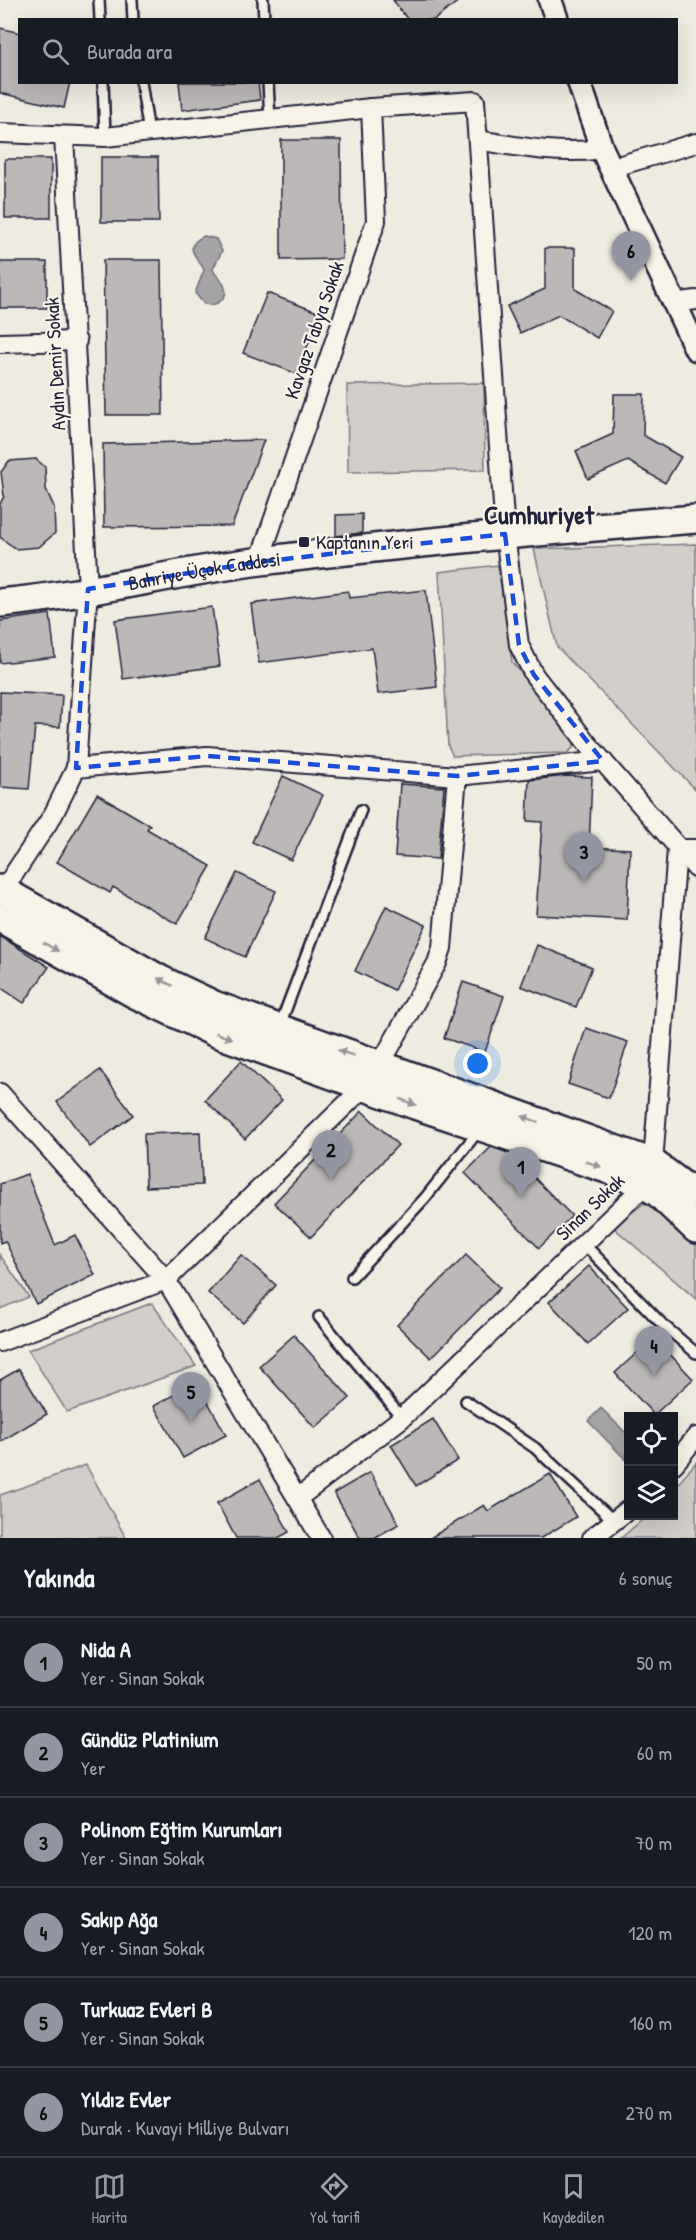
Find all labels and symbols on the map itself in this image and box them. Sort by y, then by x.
pin: 6 [612,232,650,281]
street label: Kavgaz Tabya Sokak [277,257,350,402]
street label: Aydın Demir Sokak [38,297,71,431]
district label: Cumhuriyet [484,497,595,533]
place label: Kaptanın Yeri [316,528,414,555]
marker: Kaptanın Yeri [297,535,311,549]
street label: Bahriye Üçok Caddesi [126,545,282,596]
pin: 3 [564,832,604,882]
one-way arrow [43,942,60,952]
one-way arrow [156,977,173,987]
one-way arrow [215,1032,233,1041]
one-way arrow [337,1048,355,1058]
your location [463,1049,492,1078]
one-way arrow [399,1098,417,1107]
one-way arrow [521,1113,539,1123]
pin: 2 [312,1130,350,1180]
pin: 1 [502,1148,540,1197]
one-way arrow [584,1160,602,1170]
street label: Sinan Sokak [549,1167,630,1246]
pin: 4 [634,1326,674,1376]
pin: 5 [172,1372,210,1422]

